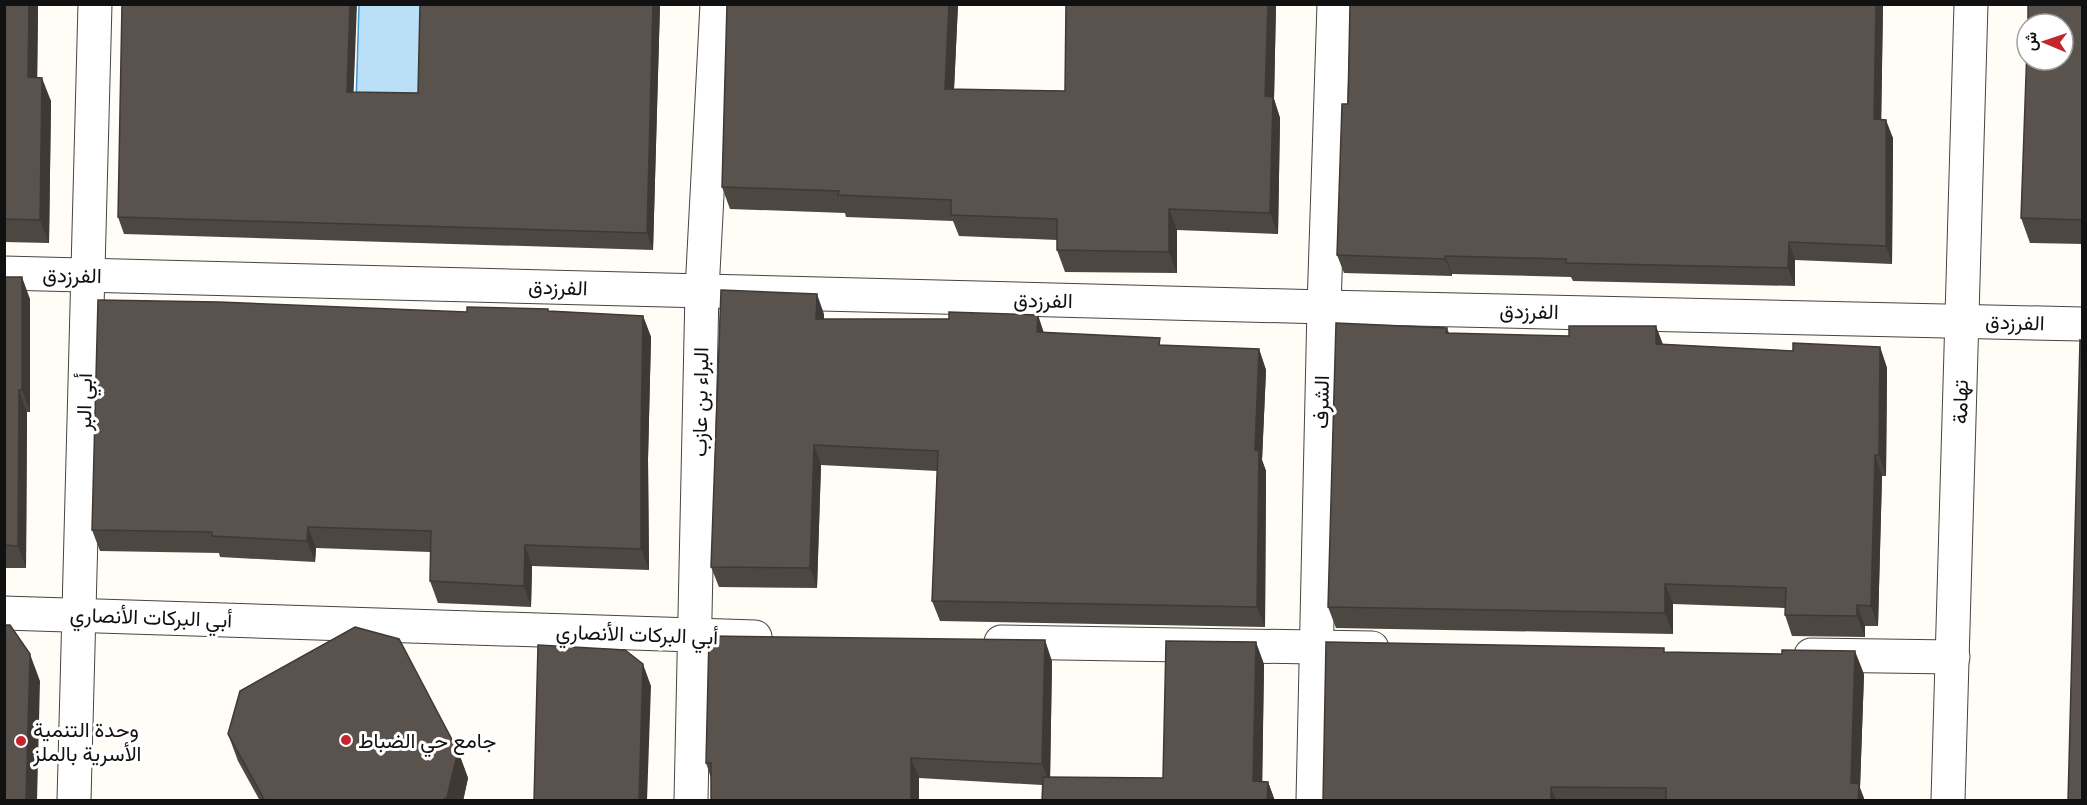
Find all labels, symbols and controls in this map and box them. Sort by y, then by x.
north arrow [2015,12,2075,72]
text: ش [2020,32,2040,51]
street label: الفرزدق [42,261,102,289]
street label: الفرزدق [528,272,588,302]
street label: الفرزدق [1013,286,1073,314]
street label: الفرزدق [1499,297,1559,325]
street label: الفرزدق [1985,307,2045,337]
street label: البراء بن عازب [686,347,714,457]
street label: أبي البر [70,373,102,432]
street label: الشرف [1307,375,1335,429]
street label: تهامة [1946,380,1974,424]
street label: أبي البركات الأنصاري [69,601,233,637]
street label: أبي البركات الأنصاري [555,618,719,654]
place label: وحدة التنمية الأسرية بالملز [32,716,141,767]
place label: جامع حي الضباط [358,727,496,758]
marker: جامع حي الضباط [339,733,353,747]
marker: وحدة التنمية الأسرية بالملز [14,734,28,748]

